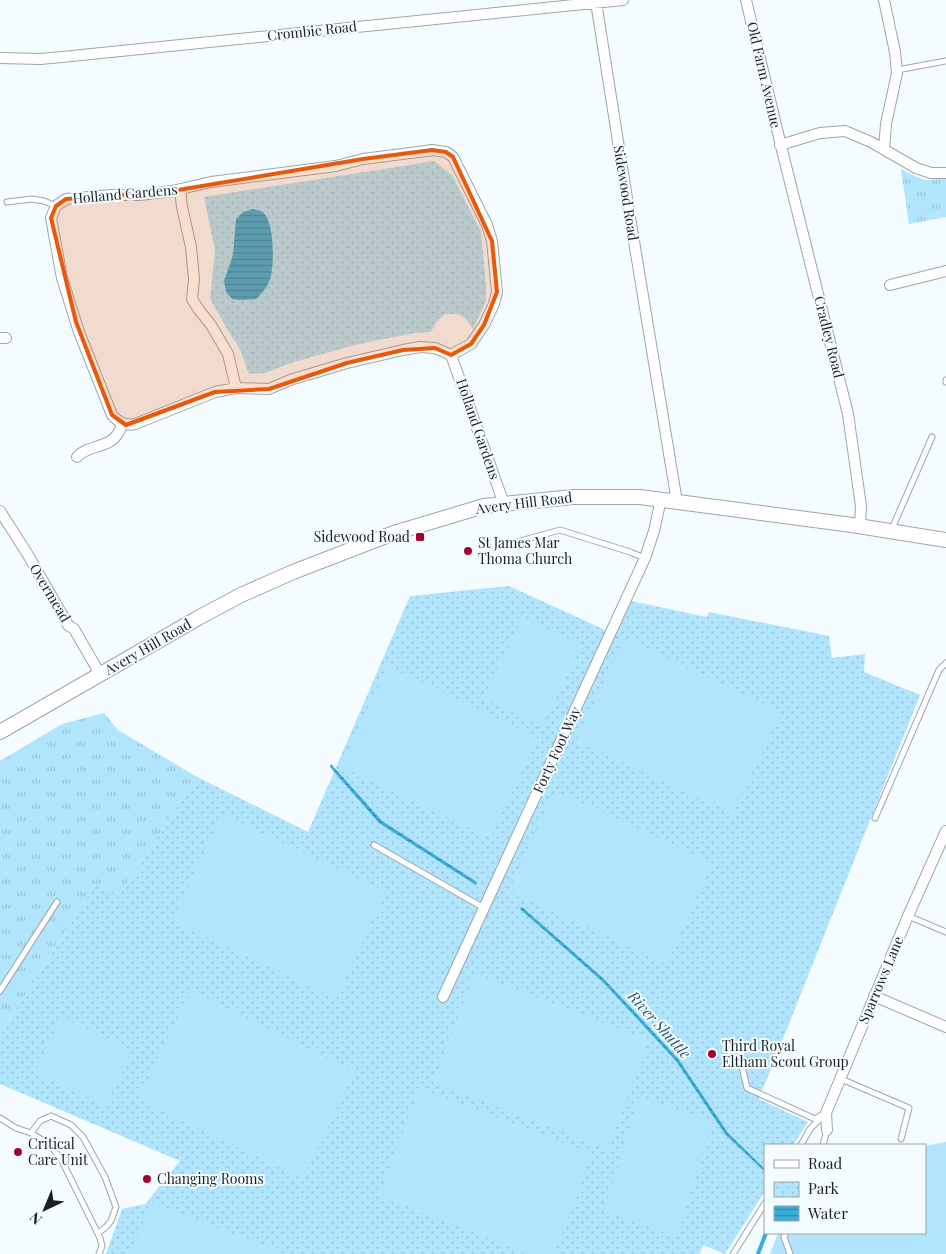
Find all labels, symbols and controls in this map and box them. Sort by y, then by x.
street label: Crombie Road [266,16,358,45]
street label: Old Farm Avenue [743,20,786,130]
street label: Sidewood Road [610,144,643,242]
street label: Holland Gardens [72,179,178,208]
street label: Cradley Road [810,294,849,380]
street label: Holland Gardens [452,376,505,482]
street label: Avery Hill Road [474,487,573,518]
place label: Sidewood Road [314,527,410,546]
marker: Sidewood Road [414,531,426,543]
place label: St James Mar Thoma Church [478,533,573,568]
marker: St James Mar Thoma Church [462,545,474,557]
street label: Overmead [26,560,75,626]
street label: Avery Hill Road [100,614,195,680]
street label: Forty Foot Way [528,703,585,796]
street label: Sparrows Lane [854,933,908,1027]
water label: River Shuttle [623,985,696,1063]
place label: Third Royal Eltham Scout Group [722,1036,849,1071]
marker: Third Royal Eltham Scout Group [706,1048,718,1060]
place label: Critical Care Unit [28,1134,89,1169]
legend [764,1144,926,1234]
marker: Critical Care Unit [12,1146,24,1158]
text: Road [808,1153,842,1173]
place label: Changing Rooms [157,1169,264,1188]
marker: Changing Rooms [141,1173,153,1185]
text: Park [808,1178,840,1198]
north arrow [20,1184,70,1234]
text: Water [807,1203,848,1223]
text: N [25,1208,46,1229]

